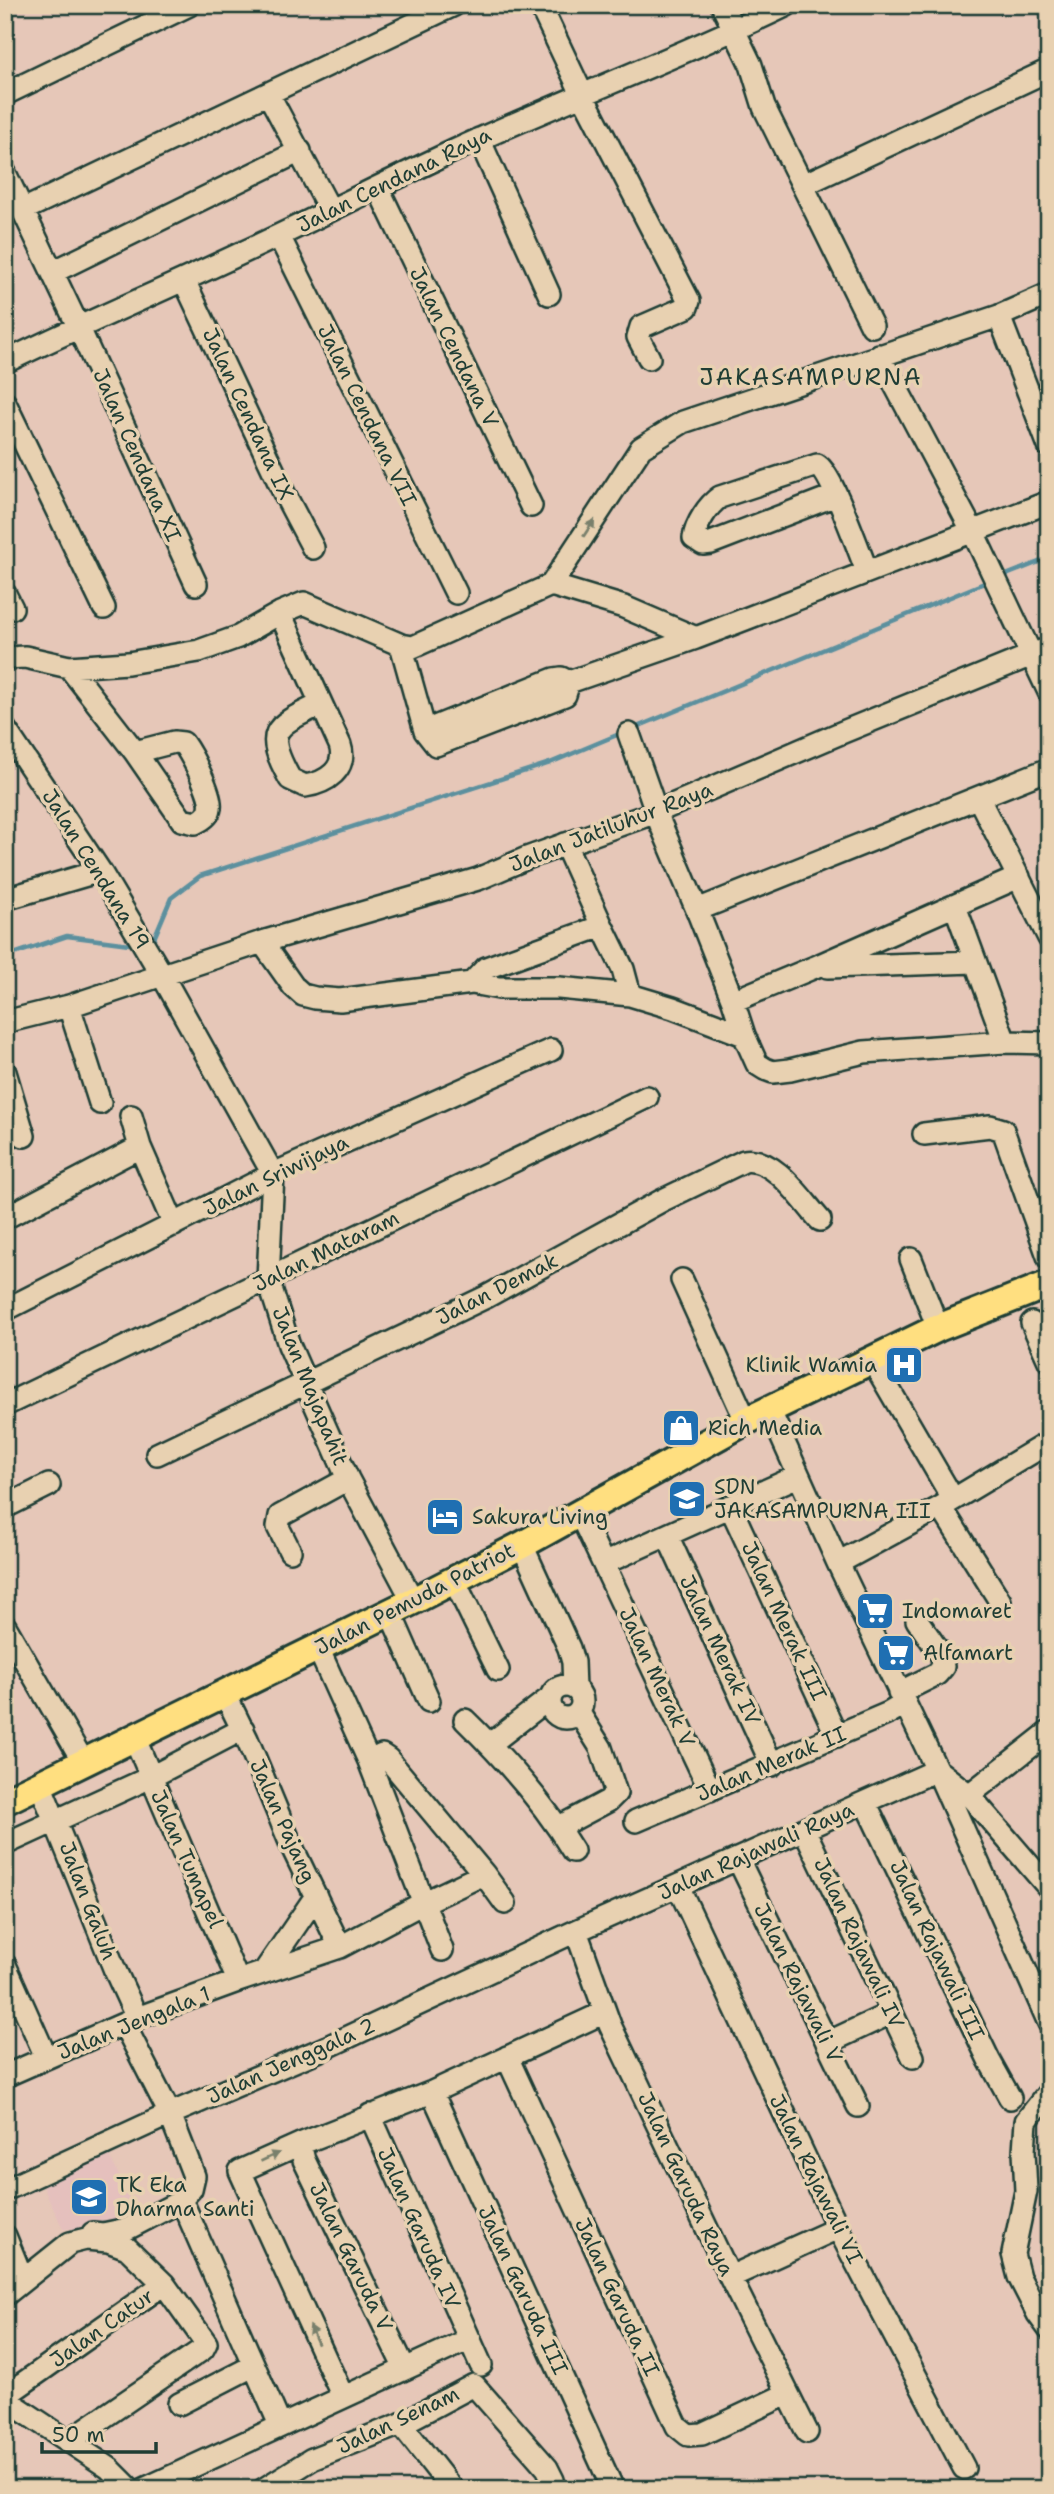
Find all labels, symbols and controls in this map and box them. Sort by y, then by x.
street label: Jalan Cendana Raya [292,121,496,239]
street label: Jalan Cendana V [403,262,505,432]
street label: Jalan Cendana VII [311,320,423,510]
street label: Jalan Cendana IX [196,323,300,505]
district label: JAKASAMPURNA [699,361,923,393]
street label: Jalan Cendana XI [86,364,188,546]
one-way arrow [582,519,595,538]
street label: Jalan Jatiluhur Raya [505,775,717,879]
street label: Jalan Cendana 19 [35,784,157,954]
street label: Jalan Sriwijaya [199,1128,353,1222]
street label: Jalan Mataram [249,1204,403,1298]
street label: Jalan Demak [431,1246,563,1332]
street label: Jalan Majapahit [265,1302,355,1470]
hospital icon: Klinik Wamia [883,1344,925,1386]
place label: Klinik Wamia [745,1351,877,1379]
shop icon: Rich Media [660,1407,702,1449]
place label: Rich Media [708,1414,822,1442]
place label: SDN JAKASAMPURNA III [714,1473,931,1525]
school or university icon: SDN JAKASAMPURNA III [666,1478,708,1520]
hotel icon: Sakura Living [424,1496,466,1538]
place label: Sakura Living [472,1503,608,1531]
street label: Jalan Pemuda Patriot [310,1536,520,1662]
street label: Jalan Merak III [735,1537,833,1705]
street label: Jalan Merak IV [673,1570,767,1730]
supermarket icon: Indomaret [854,1590,896,1632]
place label: Indomaret [902,1597,1012,1625]
street label: Jalan Merak V [612,1603,702,1751]
supermarket icon: Alfamart [875,1632,917,1674]
place label: Alfamart [923,1639,1013,1667]
street label: Jalan Merak II [692,1720,850,1808]
street label: Jalan Pajang [243,1755,323,1887]
street label: Jalan Tumapel [144,1786,230,1933]
street label: Jalan Rajawali Raya [654,1795,858,1907]
street label: Jalan Galuh [53,1838,123,1964]
street label: Jalan Rajawali IV [807,1853,911,2033]
street label: Jalan Rajawali III [883,1856,991,2044]
street label: Jalan Rajawali V [747,1899,849,2067]
street label: Jalan Jengala 1 [53,1980,215,2066]
street label: Jalan Jenggala 2 [203,2011,379,2111]
street label: Jalan Garuda Raya [631,2087,741,2281]
street label: Jalan Rajawali VI [763,2089,869,2269]
street label: Jalan Garuda IV [371,2143,467,2313]
one-way arrow [260,2151,280,2163]
place label: TK Eka Dharma Santi [116,2171,255,2223]
school or university icon: TK Eka Dharma Santi [68,2176,110,2218]
street label: Jalan Garuda V [303,2178,399,2336]
street label: Jalan Garuda III [472,2201,574,2379]
street label: Jalan Garuda II [568,2213,666,2381]
street label: Jalan Catur [44,2282,160,2374]
one-way arrow [309,2325,320,2345]
street label: Jalan Senam [332,2379,464,2461]
scale bar [42,2410,156,2454]
text: 50 m [52,2421,105,2449]

